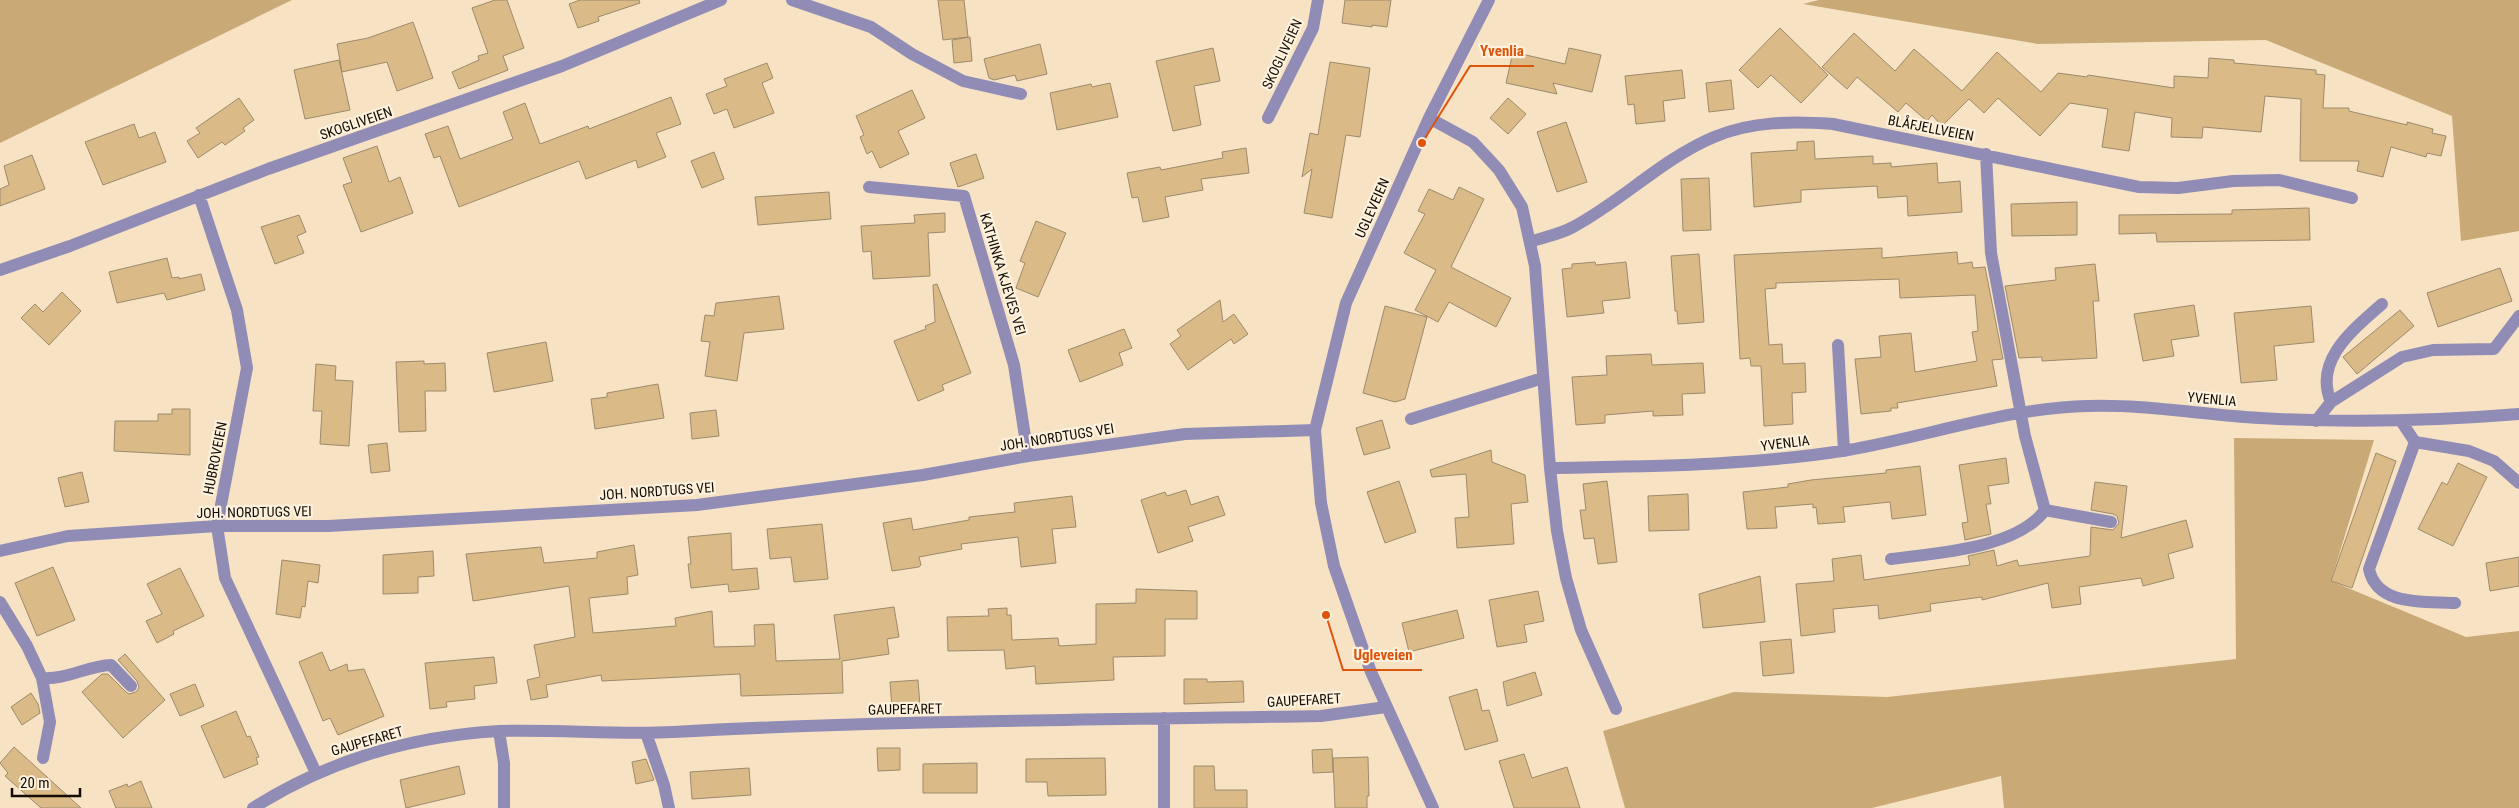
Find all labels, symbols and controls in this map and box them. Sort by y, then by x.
street label: SKOGLIVEIEN [1259,16,1305,92]
callout: Yvenlia [1470,36,1534,66]
text: Yvenlia [1480,42,1524,60]
street label: SKOGLIVEIEN [318,103,394,143]
street label: BLÅFJELLVEIEN [1887,111,1976,144]
street label: UGLEVEIEN [1352,176,1392,240]
street label: KATHINKA KJEVES VEI [977,211,1029,337]
street label: YVENLIA [2187,389,2237,409]
street label: HUBROVEIEN [200,420,230,496]
street label: JOH. NORDTUGS VEI [999,420,1115,454]
street label: YVENLIA [1760,432,1810,454]
street label: JOH. NORDTUGS VEI [599,479,715,503]
street label: JOH. NORDTUGS VEI [196,503,312,521]
callout: Ugleveien [1343,640,1422,670]
text: Ugleveien [1353,646,1413,664]
street label: GAUPEFARET [1266,690,1342,710]
street label: GAUPEFARET [868,700,942,718]
street label: GAUPEFARET [329,723,405,759]
scale bar [12,766,80,798]
text: 20 m [20,774,50,792]

